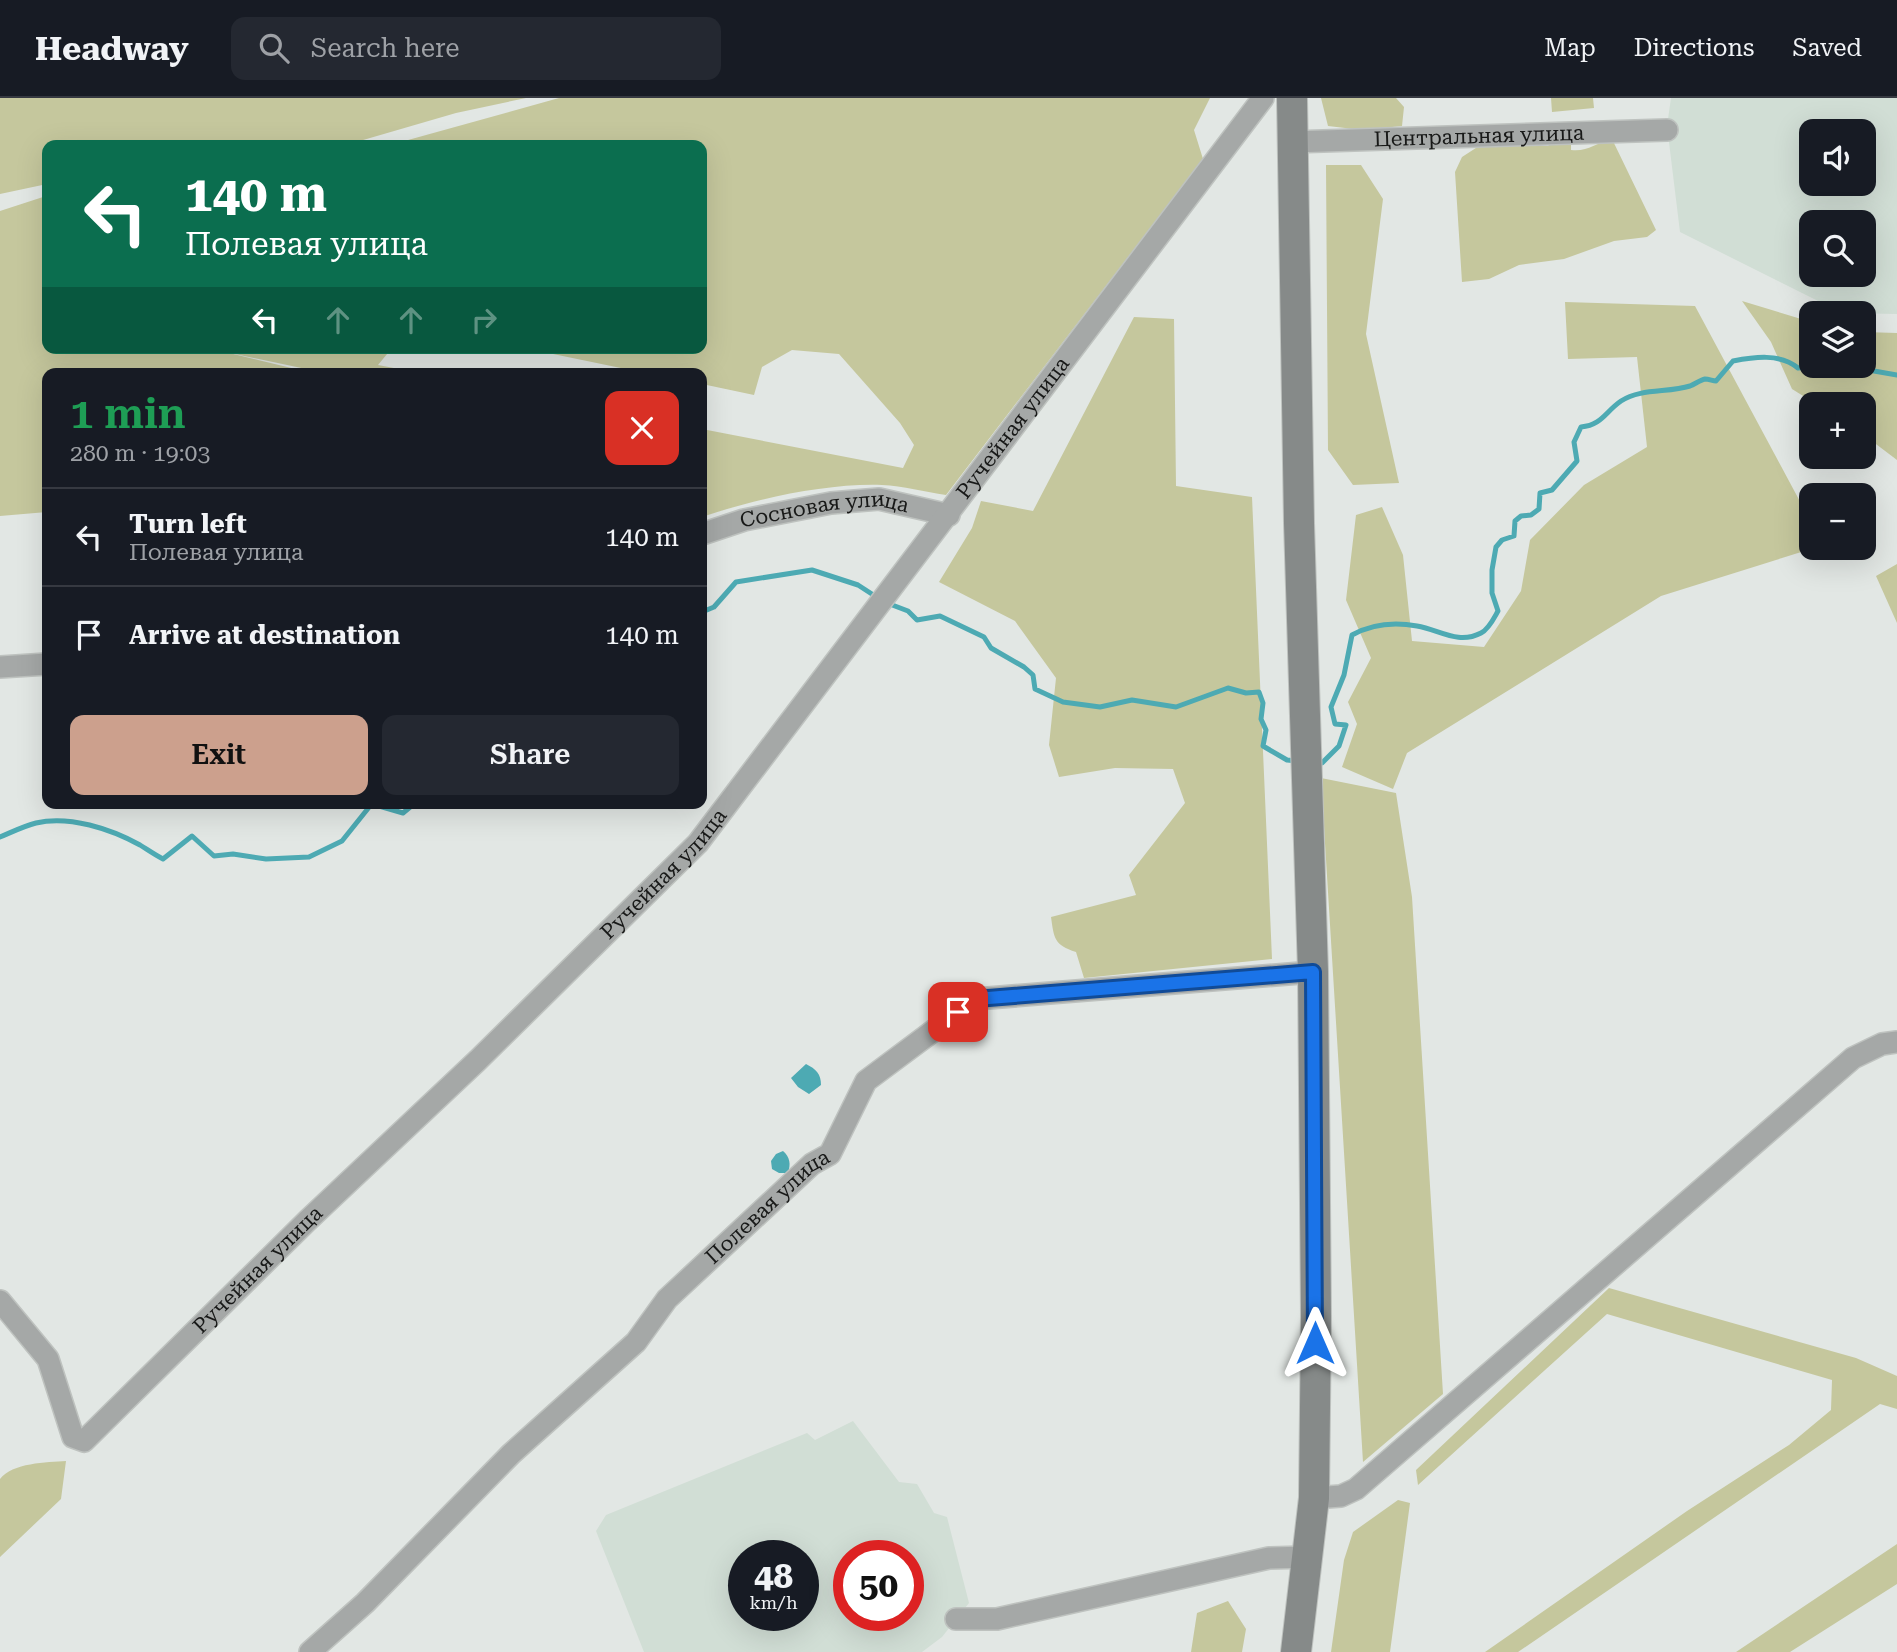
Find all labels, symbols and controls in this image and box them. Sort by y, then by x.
search box [231,17,721,80]
text: Headway [35,29,189,68]
icon: search [255,29,293,67]
text: Search here [311,33,460,63]
text: Map [1544,34,1596,62]
text: Directions [1634,34,1754,62]
text: Saved [1792,34,1862,62]
map controls [1799,119,1876,560]
button: sound [1799,119,1876,196]
street label: Центральная улица [1373,121,1585,151]
text: 140 m [185,166,327,223]
icon: left [70,168,161,259]
button: search [1799,210,1876,287]
text: Полевая улица [185,225,428,263]
icon: left [246,301,284,339]
icon: ahead [319,301,357,339]
icon: ahead [392,301,430,339]
icon: right [465,301,503,339]
button: layers [1799,301,1876,378]
street label: Ручейная улица [951,352,1075,504]
text: 1 min [70,389,186,438]
button: close [605,391,679,465]
button: + [1799,392,1876,469]
text: 280 m · 19:03 [70,440,210,467]
button: − [1799,483,1876,560]
street label: Сосновая улица [738,487,912,533]
text: Turn left [129,509,247,539]
icon: left [70,518,108,556]
text: 140 m [605,522,679,552]
text: Полевая улица [129,539,304,566]
icon: arrive [70,616,108,654]
text: Arrive at destination [129,620,400,650]
text: 140 m [605,620,679,650]
button: Exit [70,715,368,795]
button: Share [382,715,679,795]
street label: Ручейная улица [596,804,732,944]
pin [928,982,988,1042]
icon: arrive [939,993,977,1031]
street label: Полевая улица [701,1144,835,1269]
street label: Ручейная улица [188,1200,328,1338]
position arrow [1278,1306,1352,1380]
speed limit sign: 50 [833,1540,924,1631]
text: 48 [754,1556,793,1597]
text: km/h [749,1592,798,1613]

